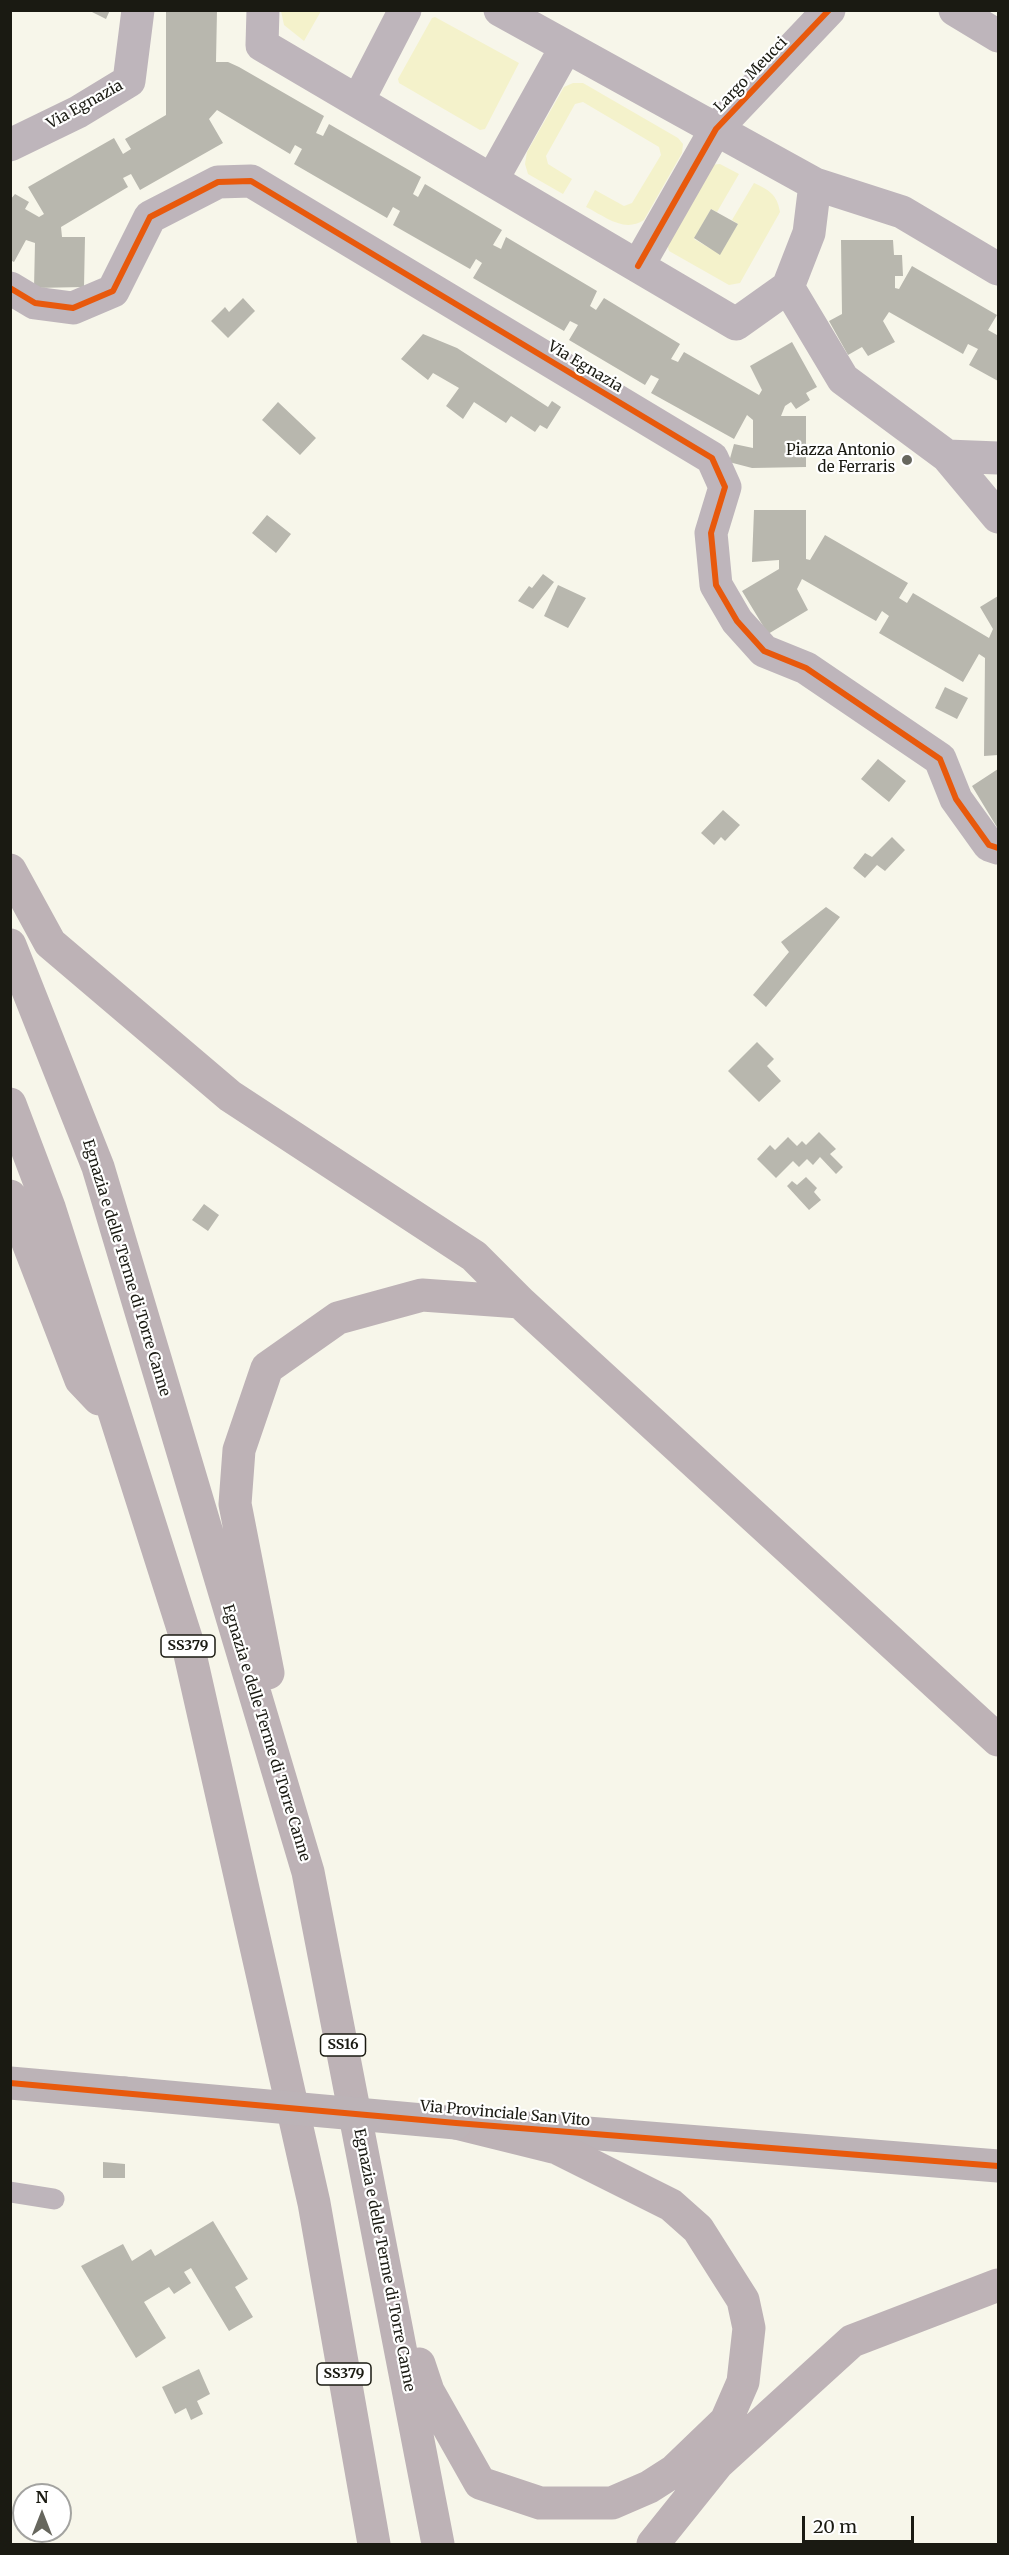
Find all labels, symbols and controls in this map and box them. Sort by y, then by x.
street label: Largo Meucci [711,34,791,116]
street label: Via Egnazia [44,77,126,133]
street label: Via Egnazia [544,338,626,396]
place label: Piazza Antonio de Ferraris [786,442,895,477]
marker: Piazza Antonio de Ferraris [900,453,914,467]
street label: Egnazia e delle Terme di Torre Canne [78,1137,174,1399]
street label: Egnazia e delle Terme di Torre Canne [218,1602,314,1864]
road number: SS379 [161,1635,215,1657]
road number: SS16 [320,2034,366,2056]
street label: Via Provinciale San Vito [419,2098,591,2130]
street label: Egnazia e delle Terme di Torre Canne [350,2127,418,2393]
road number: SS379 [317,2363,371,2385]
north arrow [12,2483,72,2543]
text: N [36,2487,48,2507]
scale bar [805,2504,918,2542]
text: 20 m [813,2515,857,2538]

